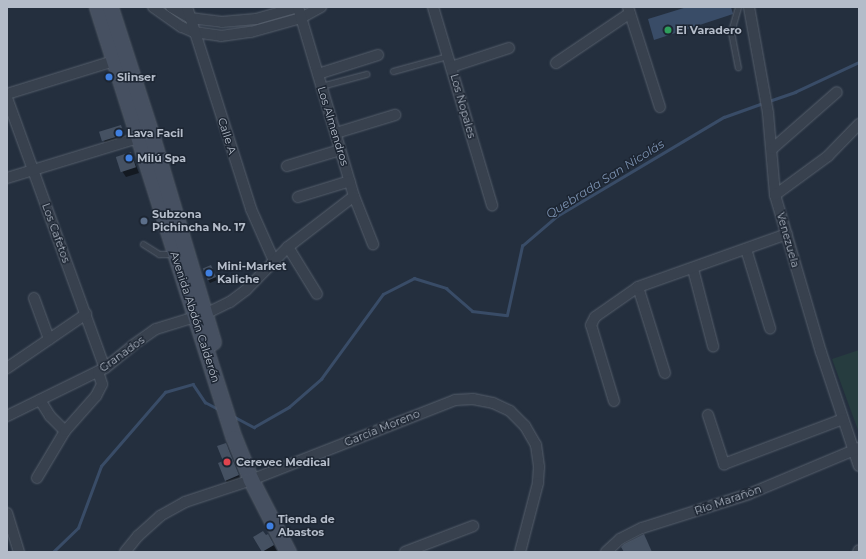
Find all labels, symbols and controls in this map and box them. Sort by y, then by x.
place label: El Varadero [676,23,742,37]
marker: El Varadero [663,25,673,35]
place label: Slinser [117,70,156,84]
marker: Slinser [104,72,114,82]
street label: Los Nopales [448,72,478,140]
street label: Los Almendros [315,85,351,167]
street label: Calle A [215,116,239,156]
place label: Lava Facil [127,126,183,140]
marker: Lava Facil [114,128,124,138]
water label: Quebrada San Nicolás [543,137,667,221]
place label: Milú Spa [137,151,186,165]
marker: Milú Spa [124,153,134,163]
street label: Los Cafetos [39,201,73,265]
place label: Subzona Pichincha No. 17 [152,208,245,234]
street label: Venezuela [774,211,802,269]
marker: Subzona Pichincha No. 17 [139,216,149,226]
street label: Avenida Abdón Calderón [168,250,222,384]
place label: Mini-Market Kaliche [217,260,287,286]
marker: Mini-Market Kaliche [204,268,214,278]
street label: Granados [97,333,147,375]
street label: García Moreno [342,407,422,449]
place label: Cerevec Medical [236,455,330,469]
marker: Cerevec Medical [221,456,233,468]
street label: Río Marañòn [693,482,763,518]
place label: Tienda de Abastos [278,513,335,539]
marker: Tienda de Abastos [265,521,275,531]

